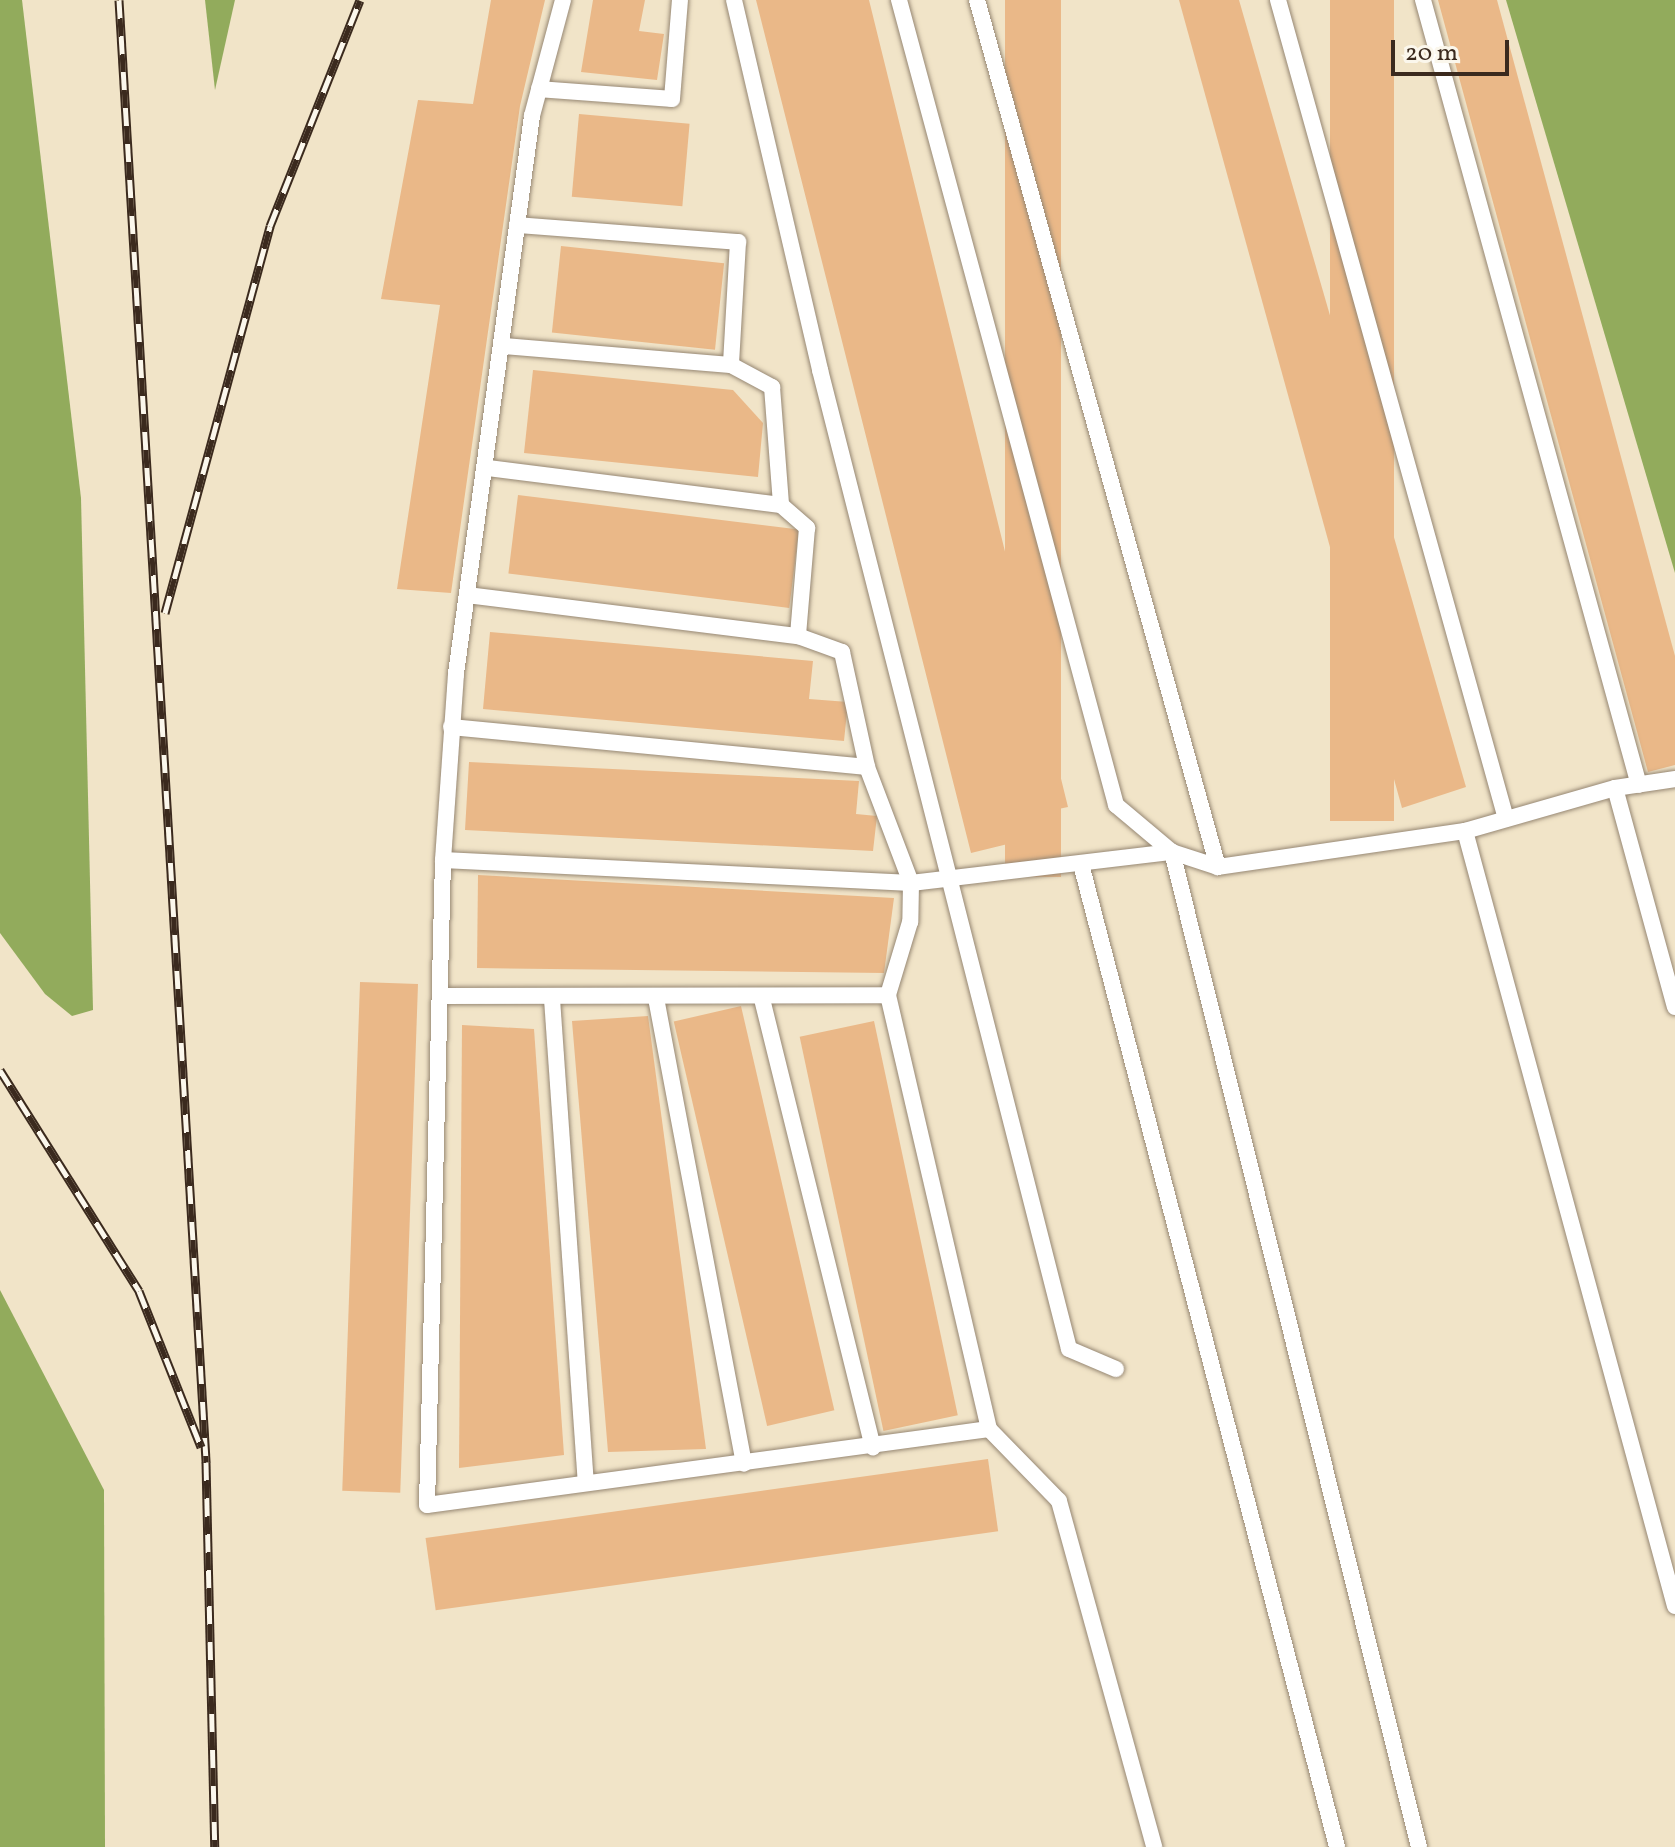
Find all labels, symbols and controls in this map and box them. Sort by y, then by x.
scale bar [1395,24,1513,74]
text: 20 m [1405,37,1458,71]

